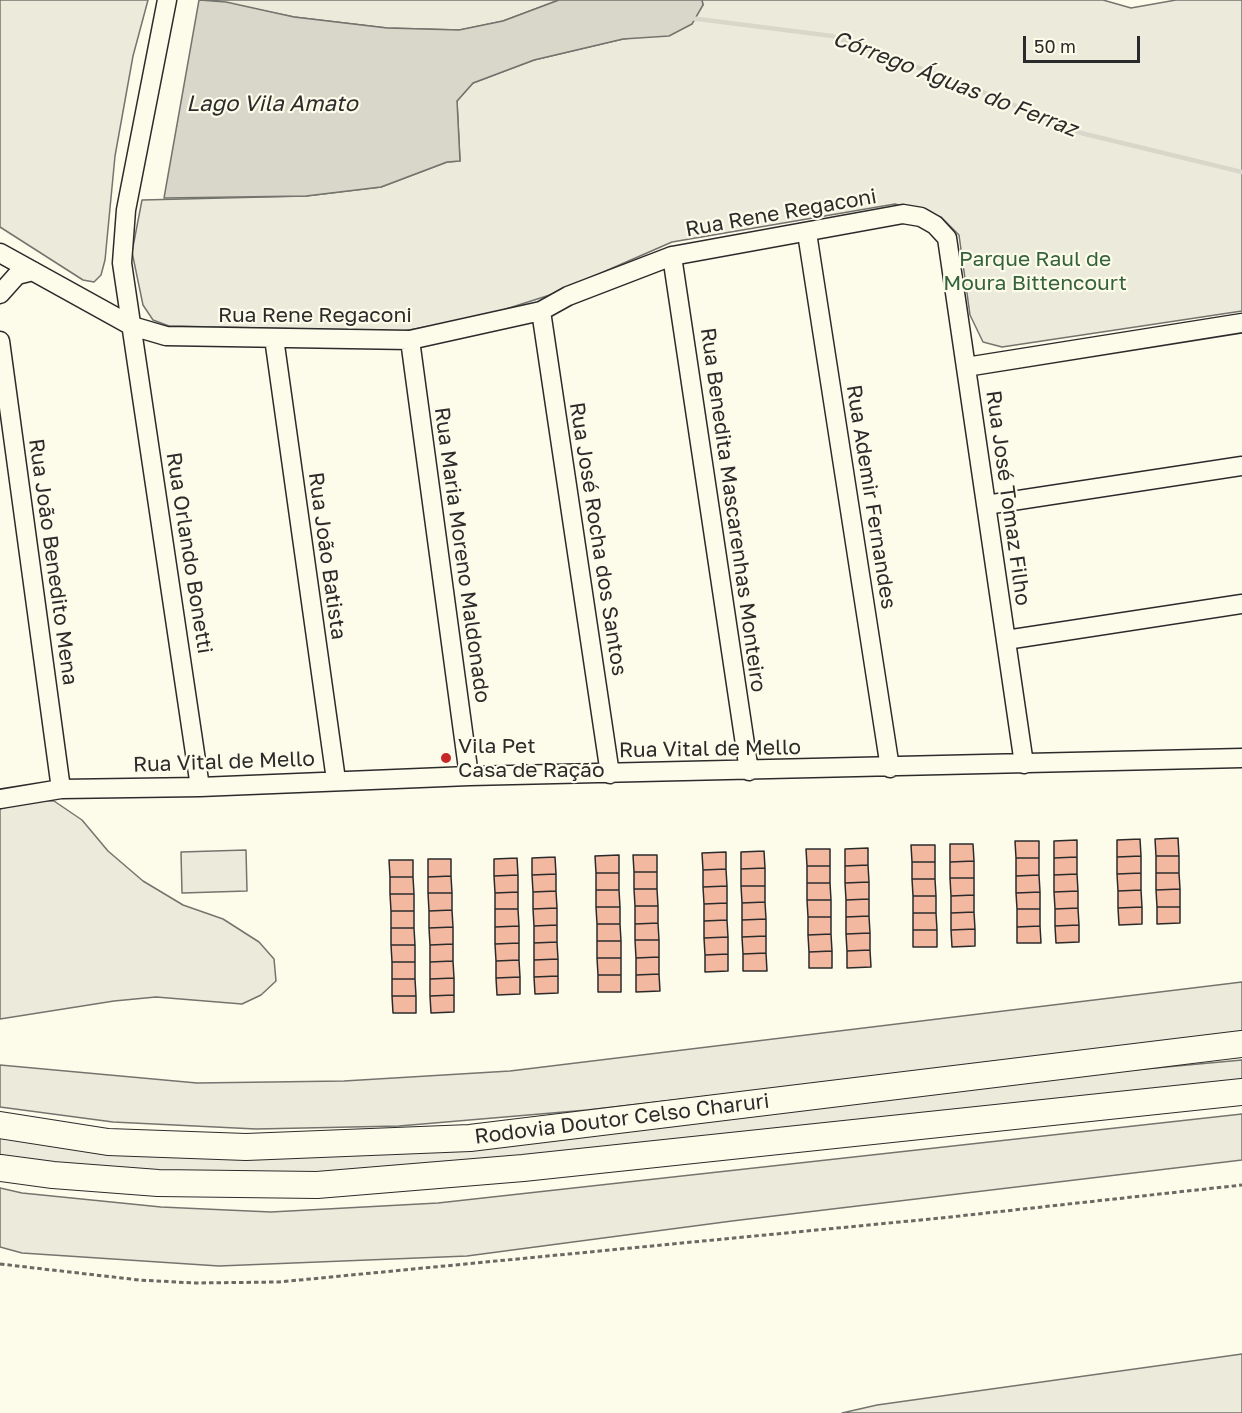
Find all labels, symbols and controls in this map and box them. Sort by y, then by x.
scale bar [1026,24,1143,62]
water label: Córrego Águas do Ferraz [829,25,1081,143]
text: 50 m [1034,35,1076,57]
water label: Lago Vila Amato [186,91,358,117]
street label: Rua Rene Regaconi [683,184,879,242]
park label: Parque Raul de Moura Bittencourt [943,246,1127,296]
street label: Rua Rene Regaconi [218,302,412,328]
street label: Rua Benedita Mascarenhas Monteiro [695,326,771,694]
street label: Rua Ademir Fernandes [841,383,901,611]
street label: Rua José Tomaz Filho [980,389,1036,607]
street label: Rua José Rocha dos Santos [564,400,632,678]
street label: Rua Maria Moreno Maldonado [429,406,495,704]
street label: Rua João Benedito Mena [23,437,83,687]
street label: Rua Orlando Bonetti [161,450,217,656]
street label: Rua João Batista [303,471,351,641]
place label: Vila Pet Casa de Ração [458,733,605,783]
street label: Rua Vital de Mello [619,735,801,763]
street label: Rua Vital de Mello [133,746,315,778]
marker: Vila Pet Casa de Ração [439,751,453,765]
street label: Rodovia Doutor Celso Charuri [473,1088,771,1150]

